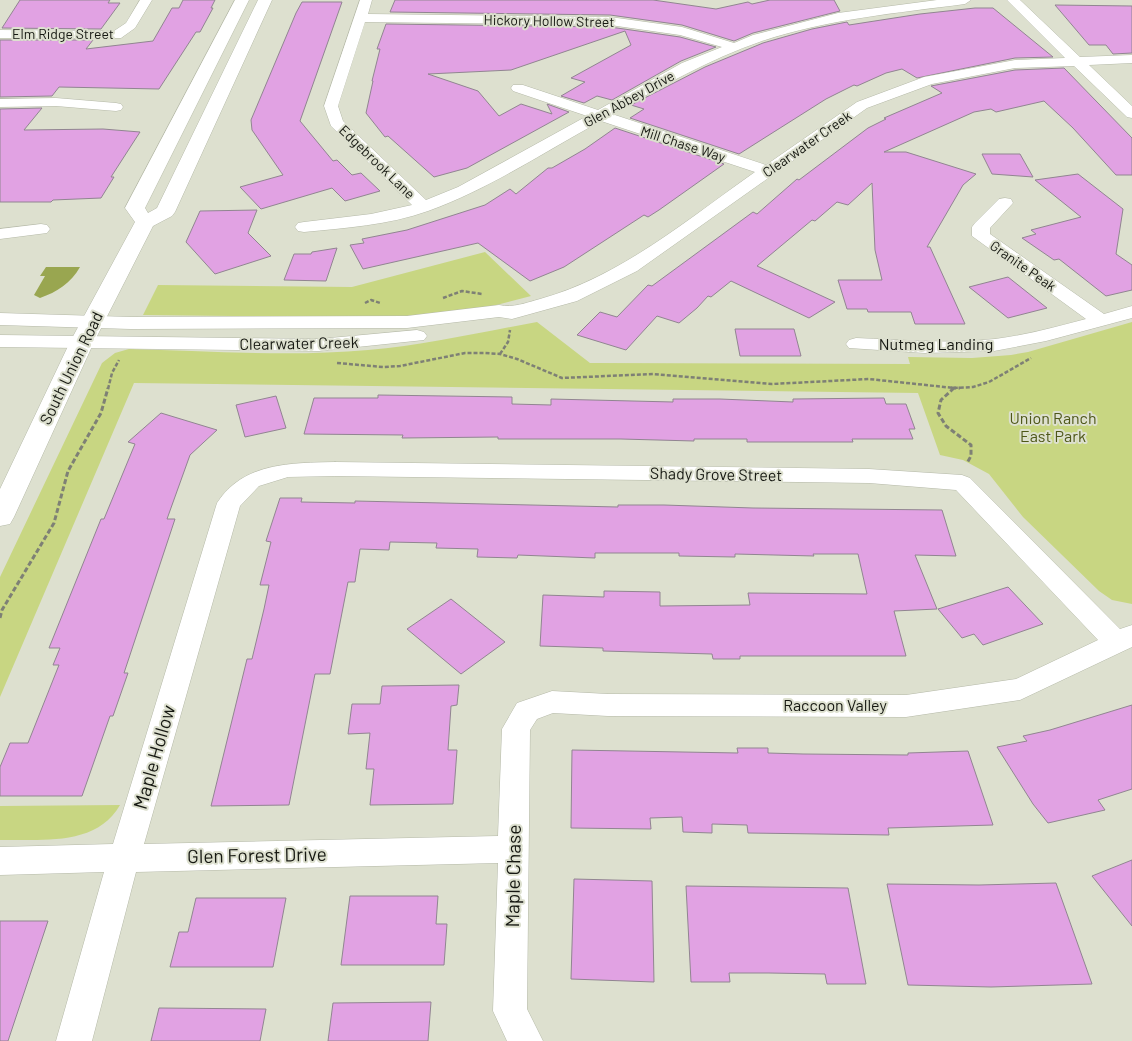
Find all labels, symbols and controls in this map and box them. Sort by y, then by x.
street label: Hickory Hollow Street [483,11,615,30]
street label: Elm Ridge Street [12,25,114,42]
street label: Glen Abbey Drive [580,67,677,130]
street label: Clearwater Creek [759,107,854,181]
street label: Edgebrook Lane [336,121,419,202]
street label: Mill Chase Way [639,122,728,165]
street label: Granite Peak [987,237,1060,295]
street label: South Union Road [35,308,106,427]
street label: Clearwater Creek [239,332,359,353]
street label: Nutmeg Landing [879,334,993,353]
park label: Union Ranch East Park [1009,408,1097,445]
street label: Shady Grove Street [650,463,782,484]
street label: Raccoon Valley [783,695,887,714]
street label: Maple Hollow [128,702,179,812]
street label: Maple Chase [500,824,525,928]
street label: Glen Forest Drive [187,842,327,867]

